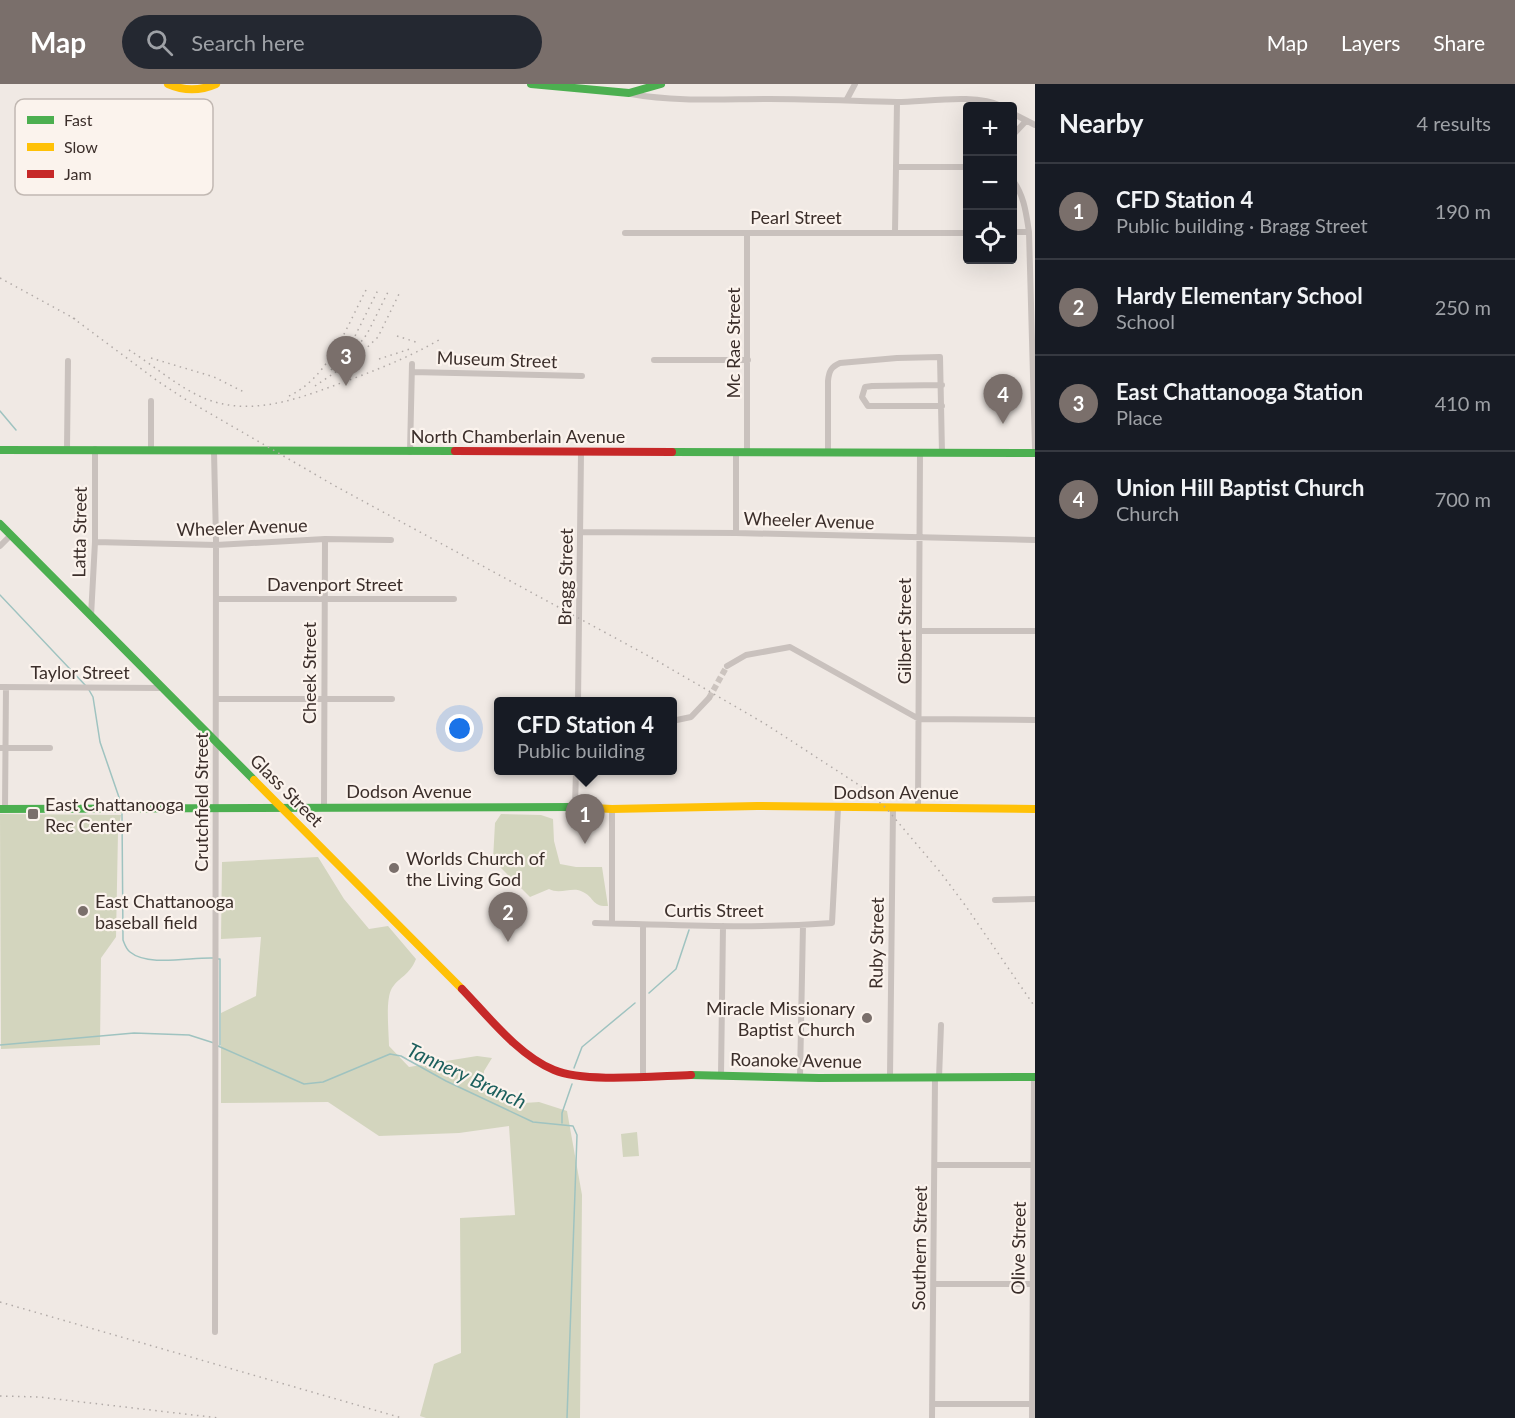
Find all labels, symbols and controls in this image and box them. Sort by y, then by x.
search box [122,15,542,69]
text: Map [30,25,86,59]
icon: search [143,26,176,59]
text: Search here [191,29,305,56]
text: Map [1267,30,1308,55]
text: Layers [1341,30,1400,55]
text: Share [1433,30,1485,55]
legend [15,99,213,195]
map controls [963,102,1017,264]
button: + [963,102,1017,156]
text: Nearby [1059,107,1144,139]
text: Fast [64,110,93,129]
text: 4 results [1416,111,1491,135]
text: Slow [64,137,98,156]
button: − [963,156,1017,210]
text: Jam [64,164,92,183]
text: CFD Station 4 [1116,186,1253,213]
text: 1 [1073,199,1084,223]
text: 190 m [1435,199,1491,223]
street label: Pearl Street [750,206,842,228]
button: locate [963,210,1017,264]
text: Public building · Bragg Street [1116,213,1368,237]
text: Hardy Elementary School [1116,282,1363,309]
street label: Mc Rae Street [722,287,744,399]
text: 2 [1073,295,1084,319]
text: 250 m [1435,295,1491,319]
text: School [1116,309,1175,333]
pin: 3 [326,336,366,386]
street label: Museum Street [436,346,558,372]
pin: 4 [984,374,1022,424]
text: East Chattanooga Station [1116,378,1363,405]
text: 3 [1073,391,1084,415]
text: 410 m [1435,391,1491,415]
text: Place [1116,405,1163,429]
street label: North Chamberlain Avenue [411,425,625,447]
text: Union Hill Baptist Church [1116,474,1364,501]
street label: Latta Street [67,486,91,578]
text: 4 [1073,487,1084,511]
text: 700 m [1435,487,1491,511]
text: Church [1116,501,1179,525]
street label: Wheeler Avenue [743,507,875,533]
street label: Wheeler Avenue [176,514,308,540]
street label: Bragg Street [553,528,577,626]
street label: Davenport Street [267,573,404,595]
street label: Gilbert Street [893,577,915,684]
street label: Cheek Street [298,621,320,724]
street label: Taylor Street [30,661,130,683]
popup [494,697,677,775]
text: CFD Station 4 [517,711,654,738]
your location [445,714,474,743]
street label: Crutchfield Street [190,732,212,872]
text: Public building [517,738,645,762]
street label: Glass Street [246,749,328,831]
street label: Dodson Avenue [346,780,472,802]
street label: Dodson Avenue [833,781,959,803]
place label: East Chattanooga Rec Center [45,793,184,836]
pin: 1 [566,794,604,844]
marker: East Chattanooga Rec Center [26,807,40,821]
place label: Worlds Church of the Living God [406,847,546,890]
marker: Worlds Church of the Living God [387,861,401,875]
place label: East Chattanooga baseball field [95,890,234,933]
pin: 2 [488,892,528,942]
street label: Ruby Street [864,896,888,989]
street label: Curtis Street [664,899,764,921]
marker: East Chattanooga baseball field [76,904,90,918]
place label: Miracle Missionary Baptist Church [706,997,856,1040]
marker: Miracle Missionary Baptist Church [860,1011,874,1025]
water label: Tannery Branch [403,1037,531,1113]
street label: Roanoke Avenue [730,1048,862,1072]
street label: Southern Street [907,1185,931,1310]
street label: Olive Street [1006,1201,1030,1295]

